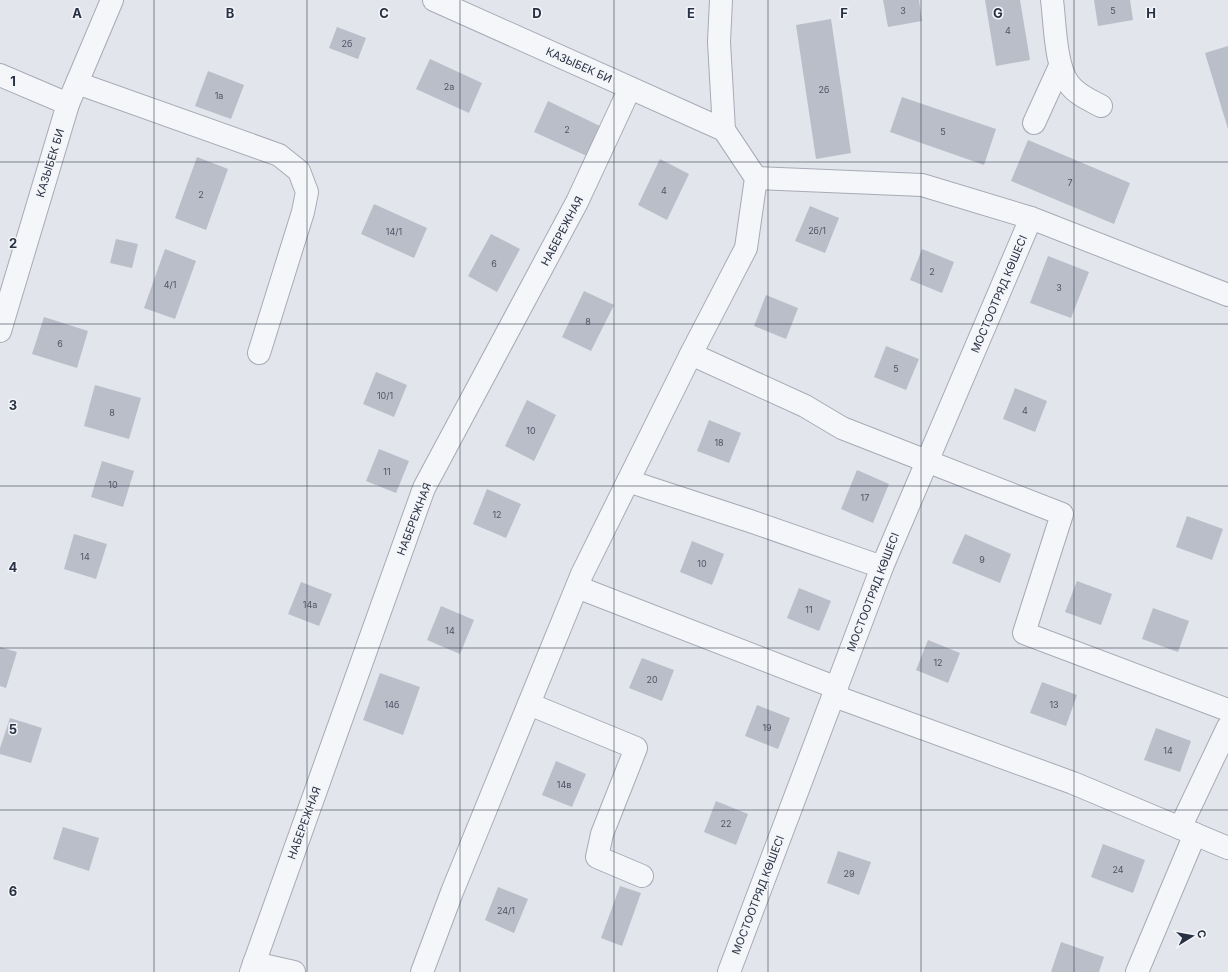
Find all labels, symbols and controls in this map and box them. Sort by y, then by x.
text: A [72,5,82,21]
text: B [226,5,235,21]
text: C [379,5,389,21]
text: D [532,5,542,21]
text: E [687,5,695,21]
text: F [840,5,848,21]
house number: 3 [900,5,906,16]
text: G [993,5,1003,21]
house number: 5 [1110,5,1116,16]
text: H [1146,5,1156,21]
house number: 4 [1005,25,1011,36]
house number: 2б [342,38,352,49]
street label: КАЗЫБЕК БИ [544,44,614,86]
text: 1 [10,73,16,89]
house number: 2а [444,81,454,92]
house number: 2б [819,84,829,95]
house number: 1а [215,90,223,101]
house number: 2 [564,124,570,135]
house number: 5 [940,126,946,137]
street label: КАЗЫБЕК БИ [33,127,67,199]
house number: 7 [1067,177,1073,188]
house number: 4 [661,185,667,196]
house number: 2 [198,189,204,200]
street label: НАБЕРЕЖНАЯ [538,194,586,268]
house number: 2б/1 [808,225,826,236]
house number: 14/1 [386,226,402,237]
street label: МОСТООТРЯД КӨШЕСІ [968,233,1030,355]
text: 2 [9,235,17,251]
house number: 6 [491,258,497,269]
house number: 2 [929,266,935,277]
house number: 4/1 [164,279,176,290]
house number: 3 [1056,282,1062,293]
house number: 8 [585,316,591,327]
house number: 6 [57,338,63,349]
house number: 5 [893,363,899,374]
house number: 10/1 [377,390,393,401]
text: 3 [9,397,17,413]
house number: 4 [1022,405,1028,416]
house number: 8 [109,407,115,418]
house number: 10 [526,425,536,436]
house number: 18 [714,437,724,448]
house number: 11 [383,466,391,477]
house number: 10 [108,479,118,490]
street label: НАБЕРЕЖНАЯ [394,481,434,557]
house number: 17 [861,492,869,503]
house number: 12 [492,509,502,520]
street label: МОСТООТРЯД КӨШЕСІ [844,530,902,654]
house number: 14 [80,551,90,562]
house number: 9 [979,554,985,565]
house number: 10 [697,558,707,569]
text: 4 [9,559,18,575]
house number: 14а [303,599,317,610]
house number: 11 [805,604,813,615]
house number: 14 [445,625,455,636]
house number: 12 [933,657,943,668]
house number: 20 [646,674,658,685]
house number: 14б [385,699,399,710]
house number: 13 [1049,699,1059,710]
text: 5 [9,721,17,737]
house number: 19 [762,722,772,733]
house number: 14 [1163,745,1173,756]
house number: 14в [557,779,571,790]
street label: НАБЕРЕЖНАЯ [284,785,324,861]
house number: 22 [721,818,731,829]
street label: МОСТООТРЯД КӨШЕСІ [729,833,787,957]
house number: 24 [1112,864,1124,875]
house number: 29 [843,868,855,879]
text: 6 [9,883,17,899]
house number: 24/1 [497,905,515,916]
north arrow [1172,916,1212,956]
text: С [1194,929,1209,939]

